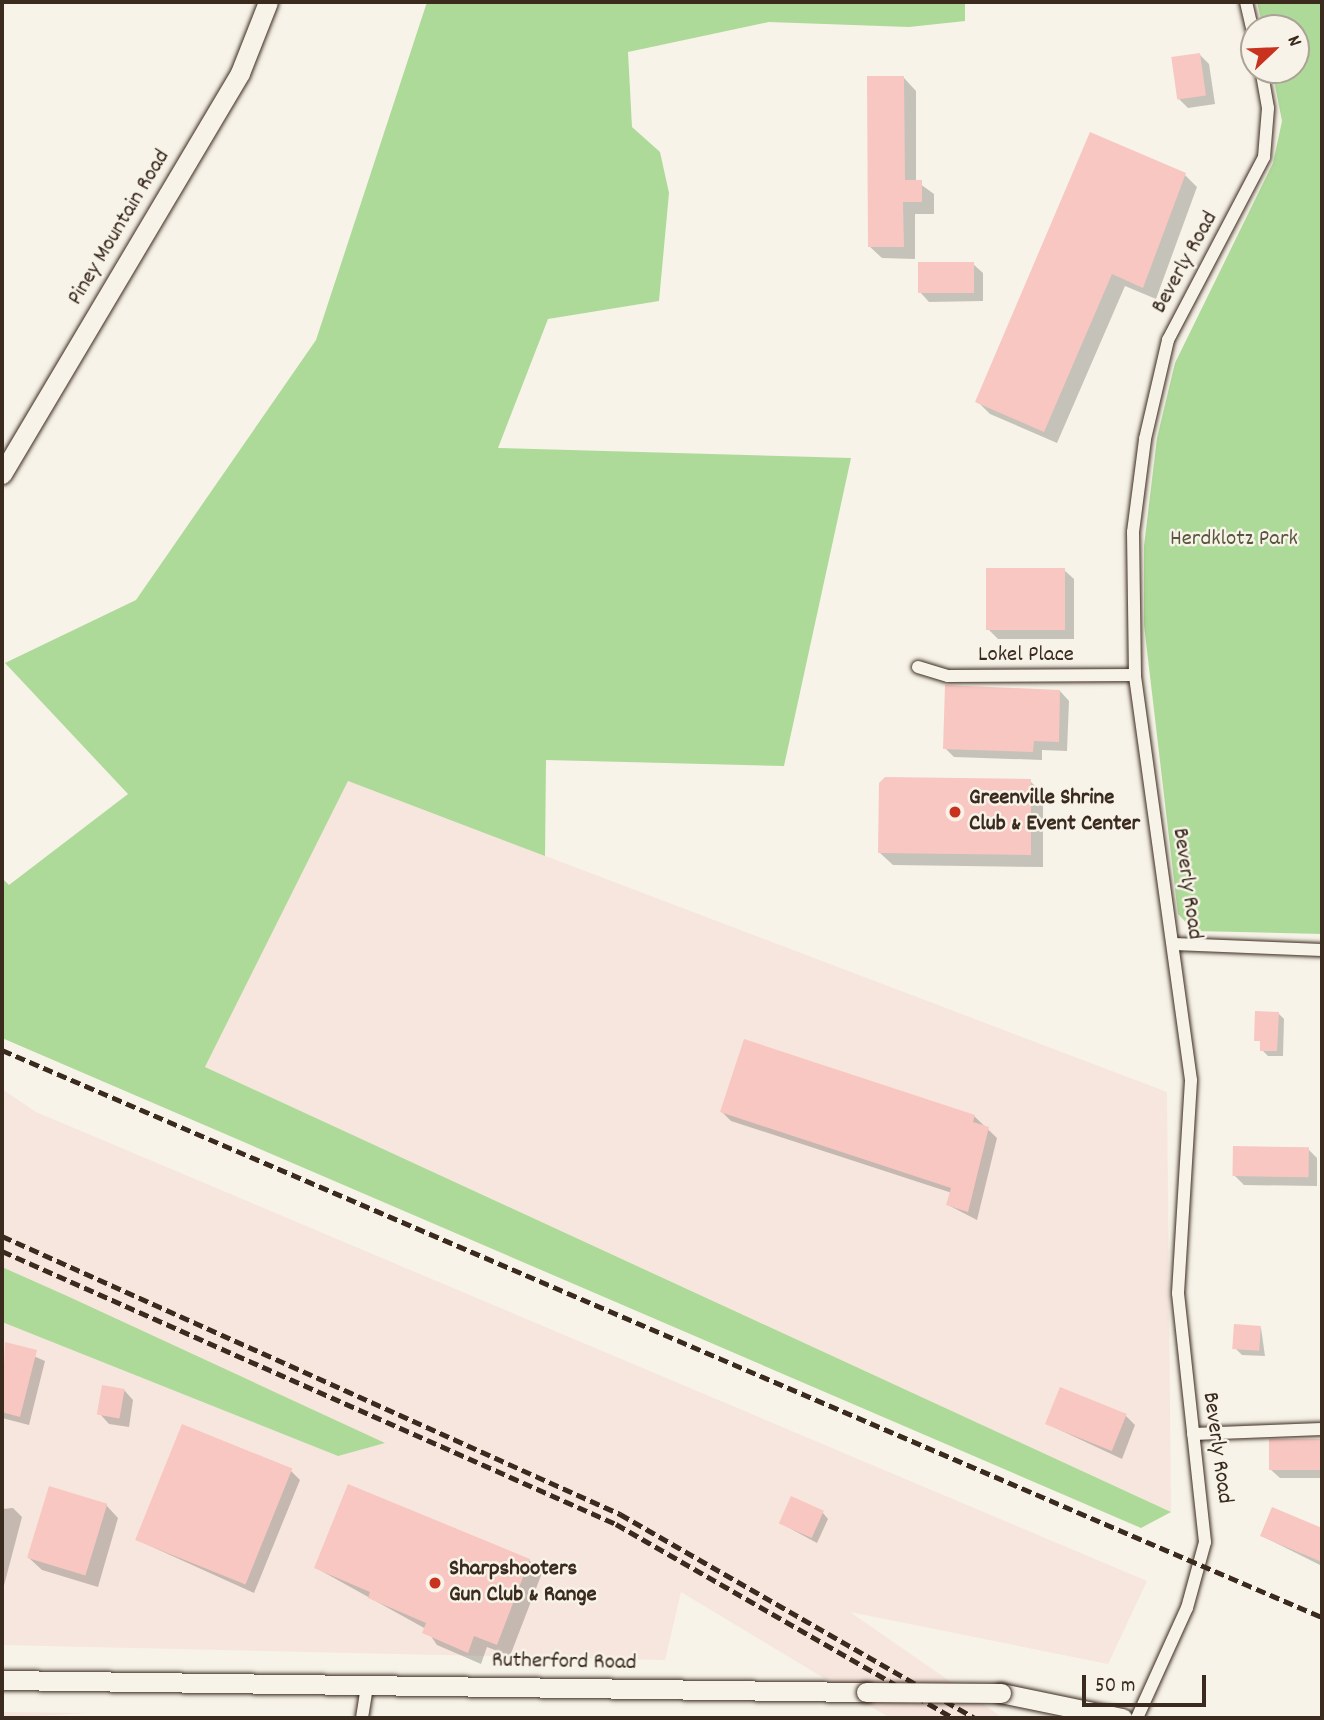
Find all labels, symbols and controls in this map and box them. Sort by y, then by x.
north arrow [1240,14,1310,84]
text: N [1279,32,1307,51]
street label: Piney Mountain Road [63,145,177,311]
street label: Beverly Road [1147,207,1225,319]
park label: Herdklotz Park [1170,526,1298,554]
street label: Lokel Place [978,642,1074,670]
place label: Greenville Shrine Club & Event Center [969,785,1140,839]
marker: Greenville Shrine Club & Event Center [947,804,963,820]
street label: Beverly Road [1165,826,1207,942]
street label: Beverly Road [1195,1390,1237,1506]
place label: Sharpshooters Gun Club & Range [449,1556,597,1610]
marker: Sharpshooters Gun Club & Range [427,1575,443,1591]
street label: Rutherford Road [491,1648,637,1678]
scale bar [1086,1660,1210,1704]
text: 50 m [1095,1672,1135,1702]

